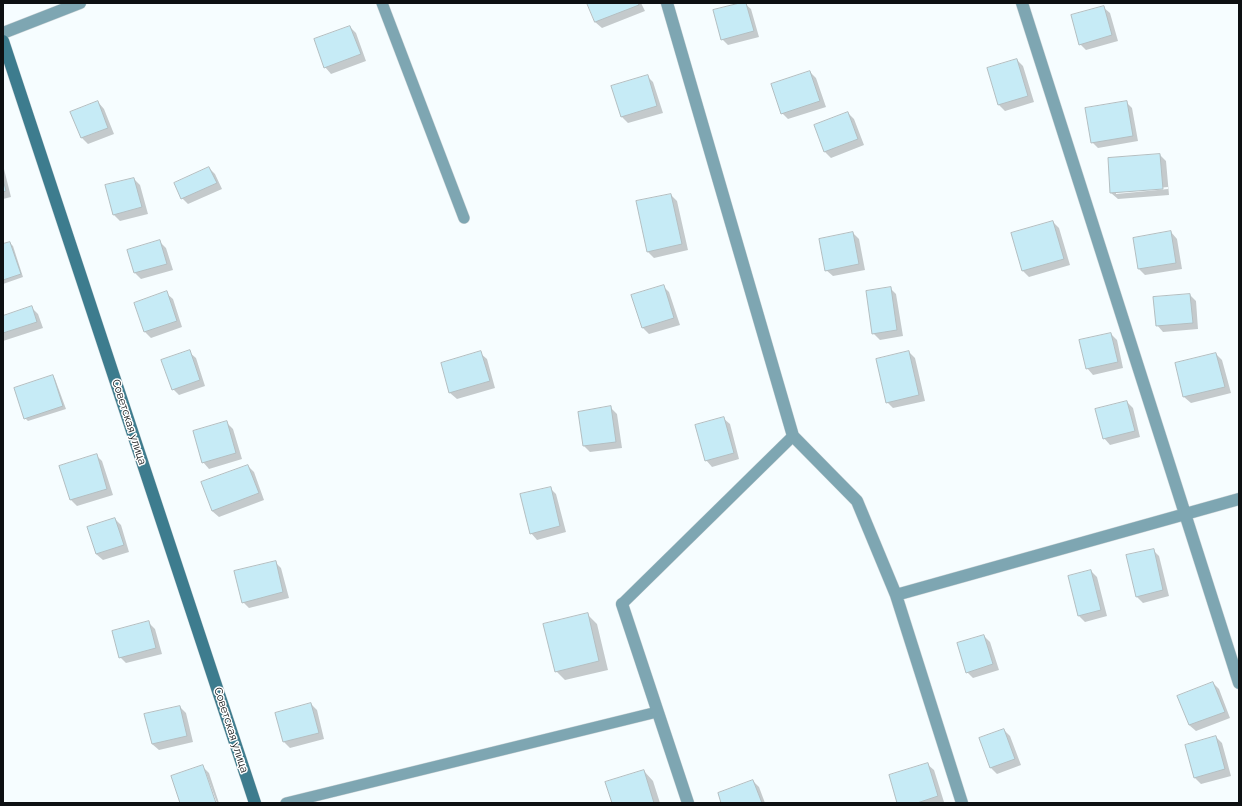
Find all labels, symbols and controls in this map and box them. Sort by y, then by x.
street label: Советская улица [109,378,149,466]
street label: Советская улица [211,686,251,774]

